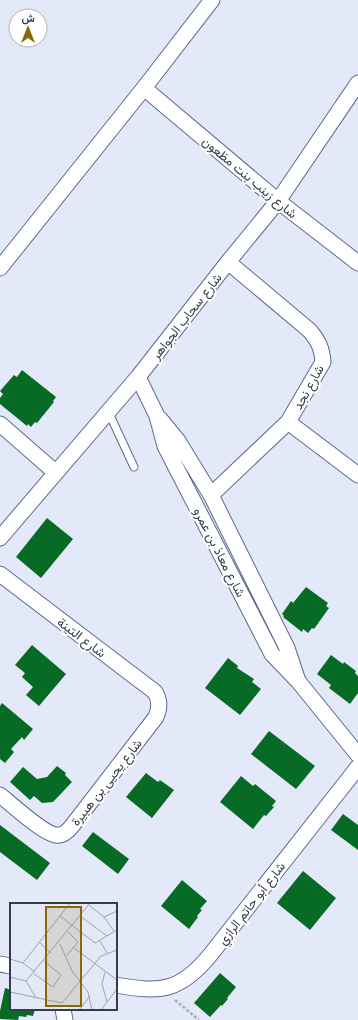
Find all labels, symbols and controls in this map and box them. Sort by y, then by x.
north arrow [8,8,48,48]
text: ش [21,11,35,25]
street label: شارع زينب بنت مظعون [198,133,301,223]
street label: شارع سحاب الجواهر [147,270,226,364]
street label: شارع نجد [289,362,329,413]
street label: شارع معاذ بن عمرو [189,505,249,600]
street label: شارع التينة [53,614,109,662]
street label: شارع يحيى بن هبيرة [67,735,147,830]
street label: شارع أبو حاتم الرازي [214,858,291,949]
inset map [10,903,117,1010]

